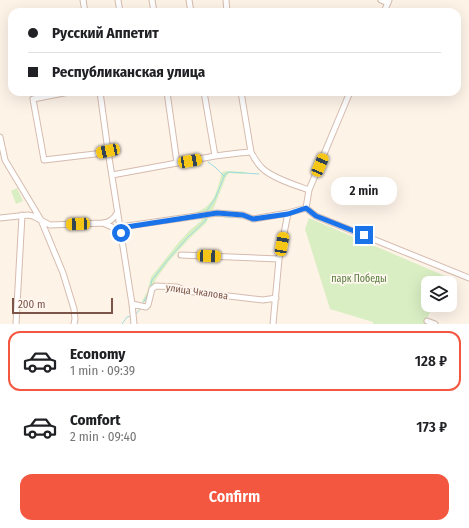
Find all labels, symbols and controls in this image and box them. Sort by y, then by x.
text: Русский Аппетит [52,24,159,42]
text: Республиканская улица [52,63,205,81]
car [95,143,121,159]
car [310,152,330,178]
car [177,153,203,169]
callout: 2 min [331,177,397,205]
text: 2 min [350,183,378,198]
car [66,218,90,230]
route start [112,224,130,242]
route end [355,226,373,244]
car [274,231,290,257]
car [197,250,221,262]
park label: парк Победы [331,273,387,285]
map controls [421,276,457,312]
button: layers [421,276,457,312]
street label: улица Чкалова [165,282,229,302]
scale bar [12,296,113,315]
text: 200 m [18,298,45,311]
icon: car [22,343,58,379]
text: Economy [70,345,125,363]
text: 128 ₽ [415,352,447,370]
text: 1 min · 09:39 [70,363,135,378]
icon: car [22,409,58,445]
text: Comfort [70,411,121,429]
text: 173 ₽ [416,418,447,436]
text: 2 min · 09:40 [70,429,137,444]
button: Confirm [20,474,449,520]

